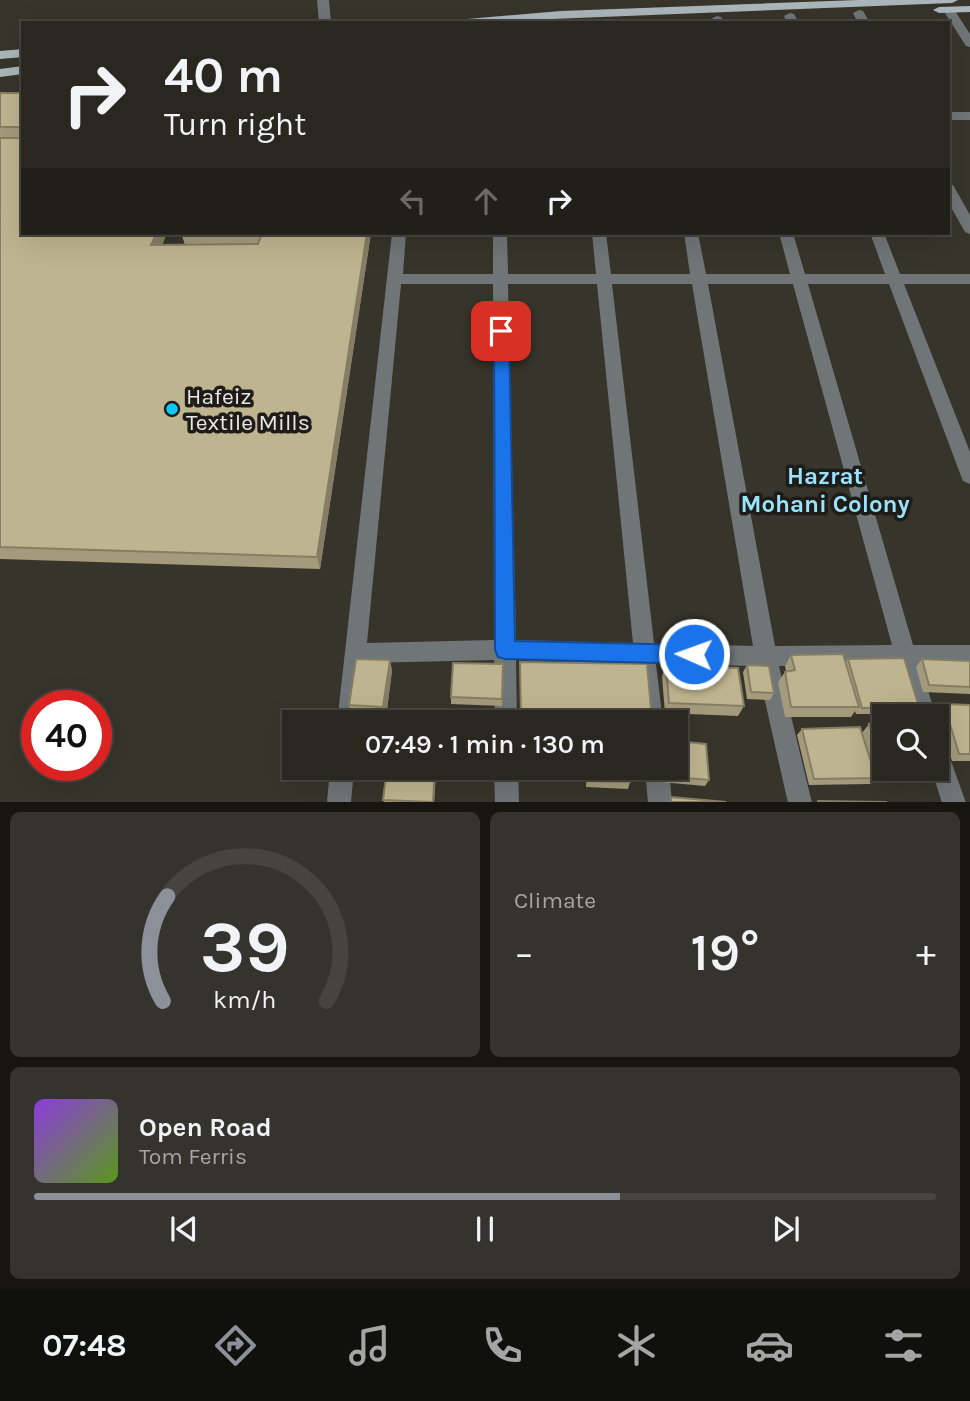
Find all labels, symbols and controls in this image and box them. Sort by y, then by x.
text: 40 m [164,47,283,104]
icon: right [49,49,140,140]
text: Turn right [164,106,306,143]
icon: left [394,182,432,220]
icon: ahead [467,182,505,220]
icon: right [540,182,578,220]
pin [471,301,531,361]
icon: arrive [482,312,520,350]
place label: Hafeiz Textile Mills [186,383,310,436]
marker: Hafeiz Textile Mills [164,401,180,417]
district label: Hazrat Mohani Colony [740,462,910,518]
position arrow [657,617,731,691]
speed limit sign: 40 [21,690,112,781]
map controls [872,704,949,781]
button: search [872,704,949,781]
text: 07:49 · 1 min · 130 m [365,729,605,760]
text: Climate [514,887,596,914]
text: 39 [200,904,290,989]
text: 19° [691,922,759,983]
text: − [514,931,534,976]
text: + [916,931,936,976]
text: km/h [213,984,277,1013]
text: Open Road [139,1112,272,1143]
text: Tom Ferris [139,1143,247,1170]
icon: previous [165,1210,203,1248]
icon: pause [466,1210,504,1248]
icon: next [767,1210,805,1248]
icon: directions [211,1321,260,1370]
icon: music [345,1321,394,1370]
icon: phone [478,1321,527,1370]
icon: climate [612,1321,661,1370]
icon: car [745,1321,794,1370]
icon: filters [879,1321,928,1370]
text: 07:48 [42,1327,127,1364]

